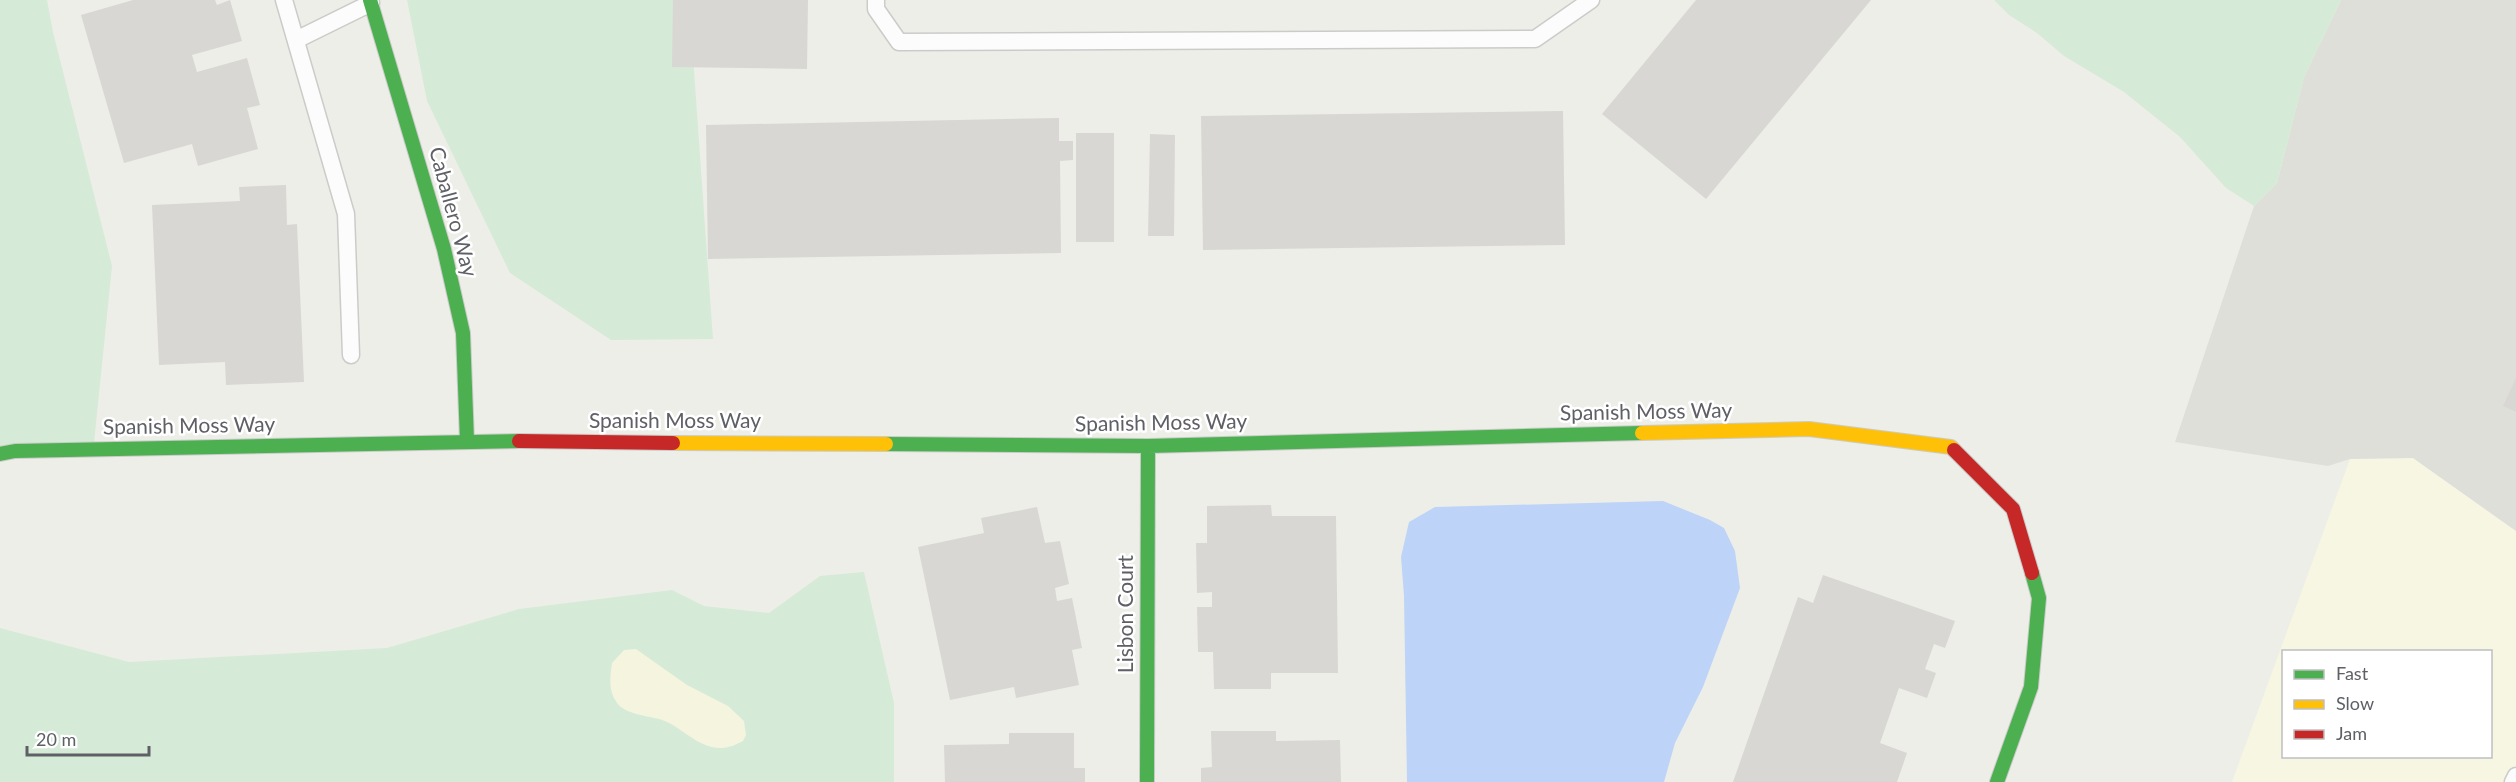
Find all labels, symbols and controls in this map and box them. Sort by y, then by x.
street label: Caballero Way [425,144,484,279]
street label: Spanish Moss Way [1560,396,1732,425]
street label: Spanish Moss Way [589,407,761,432]
street label: Spanish Moss Way [1075,407,1247,436]
street label: Spanish Moss Way [103,410,275,439]
street label: Lisbon Court [1112,554,1137,673]
legend [2282,650,2492,758]
text: Fast [2336,662,2369,684]
text: Slow [2336,692,2374,714]
scale bar [27,719,148,757]
text: Jam [2336,722,2367,744]
text: 20 m [36,728,76,750]

